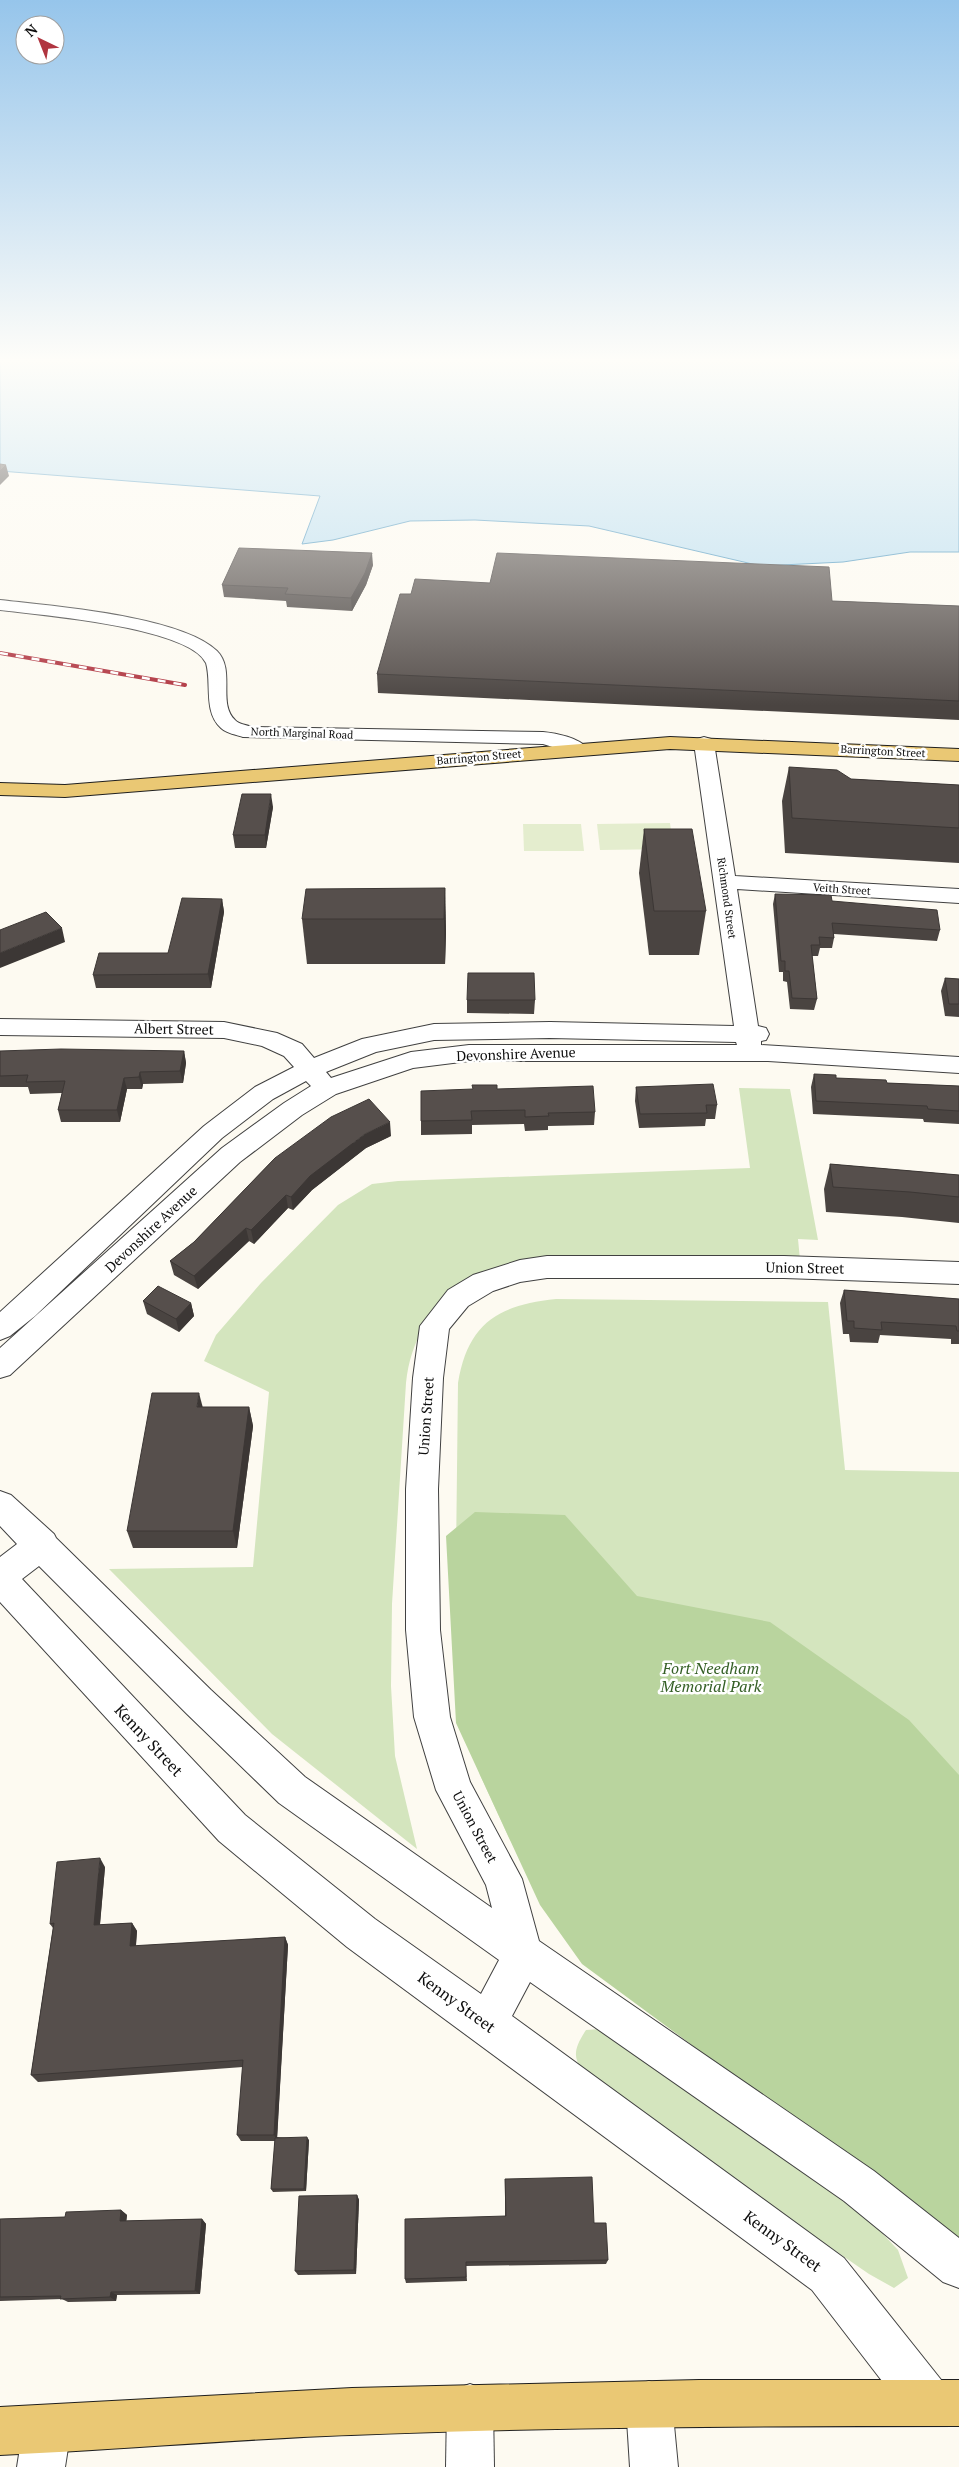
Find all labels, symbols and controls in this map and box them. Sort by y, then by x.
north arrow [15,15,65,65]
text: N [20,19,41,41]
street label: North Marginal Road [250,724,354,742]
street label: Barrington Street [840,742,926,760]
street label: Barrington Street [436,746,522,768]
street label: Richmond Street [714,856,740,940]
street label: Veith Street [813,880,871,898]
street label: Albert Street [134,1018,215,1039]
street label: Devonshire Avenue [456,1042,576,1065]
street label: Devonshire Avenue [100,1181,201,1276]
street label: Union Street [765,1257,845,1278]
street label: Union Street [413,1375,438,1456]
park label: Fort Needham Memorial Park [660,1657,762,1697]
street label: Kenny Street [110,1699,188,1781]
street label: Union Street [449,1788,503,1867]
street label: Kenny Street [414,1966,500,2038]
street label: Kenny Street [740,2205,826,2277]

